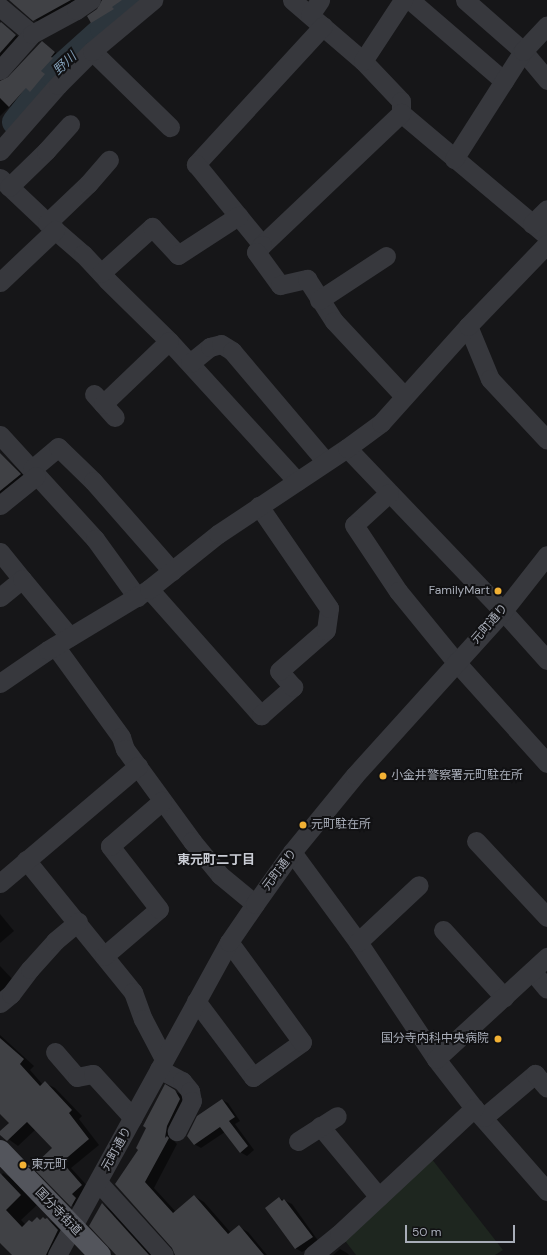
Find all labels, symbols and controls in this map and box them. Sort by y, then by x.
water label: 野川 [50,49,80,79]
place label: FamilyMart [429,584,490,598]
marker: FamilyMart [493,586,503,596]
street label: 元町通り [469,601,511,647]
place label: 小金井警察署元町駐在所 [391,769,523,783]
marker: 小金井警察署元町駐在所 [378,771,388,781]
place label: 元町駐在所 [311,818,371,832]
marker: 元町駐在所 [298,820,308,830]
street label: 元町通り [260,846,300,894]
district label: 東元町二丁目 [177,852,255,868]
place label: 国分寺内科中央病院 [381,1032,489,1046]
marker: 国分寺内科中央病院 [492,1033,504,1045]
street label: 元町通り [99,1125,135,1173]
place label: 東元町 [31,1158,67,1172]
marker: 東元町 [18,1160,28,1170]
street label: 国分寺街道 [32,1185,84,1239]
scale bar [407,1217,517,1243]
text: 50 m [412,1224,441,1240]

